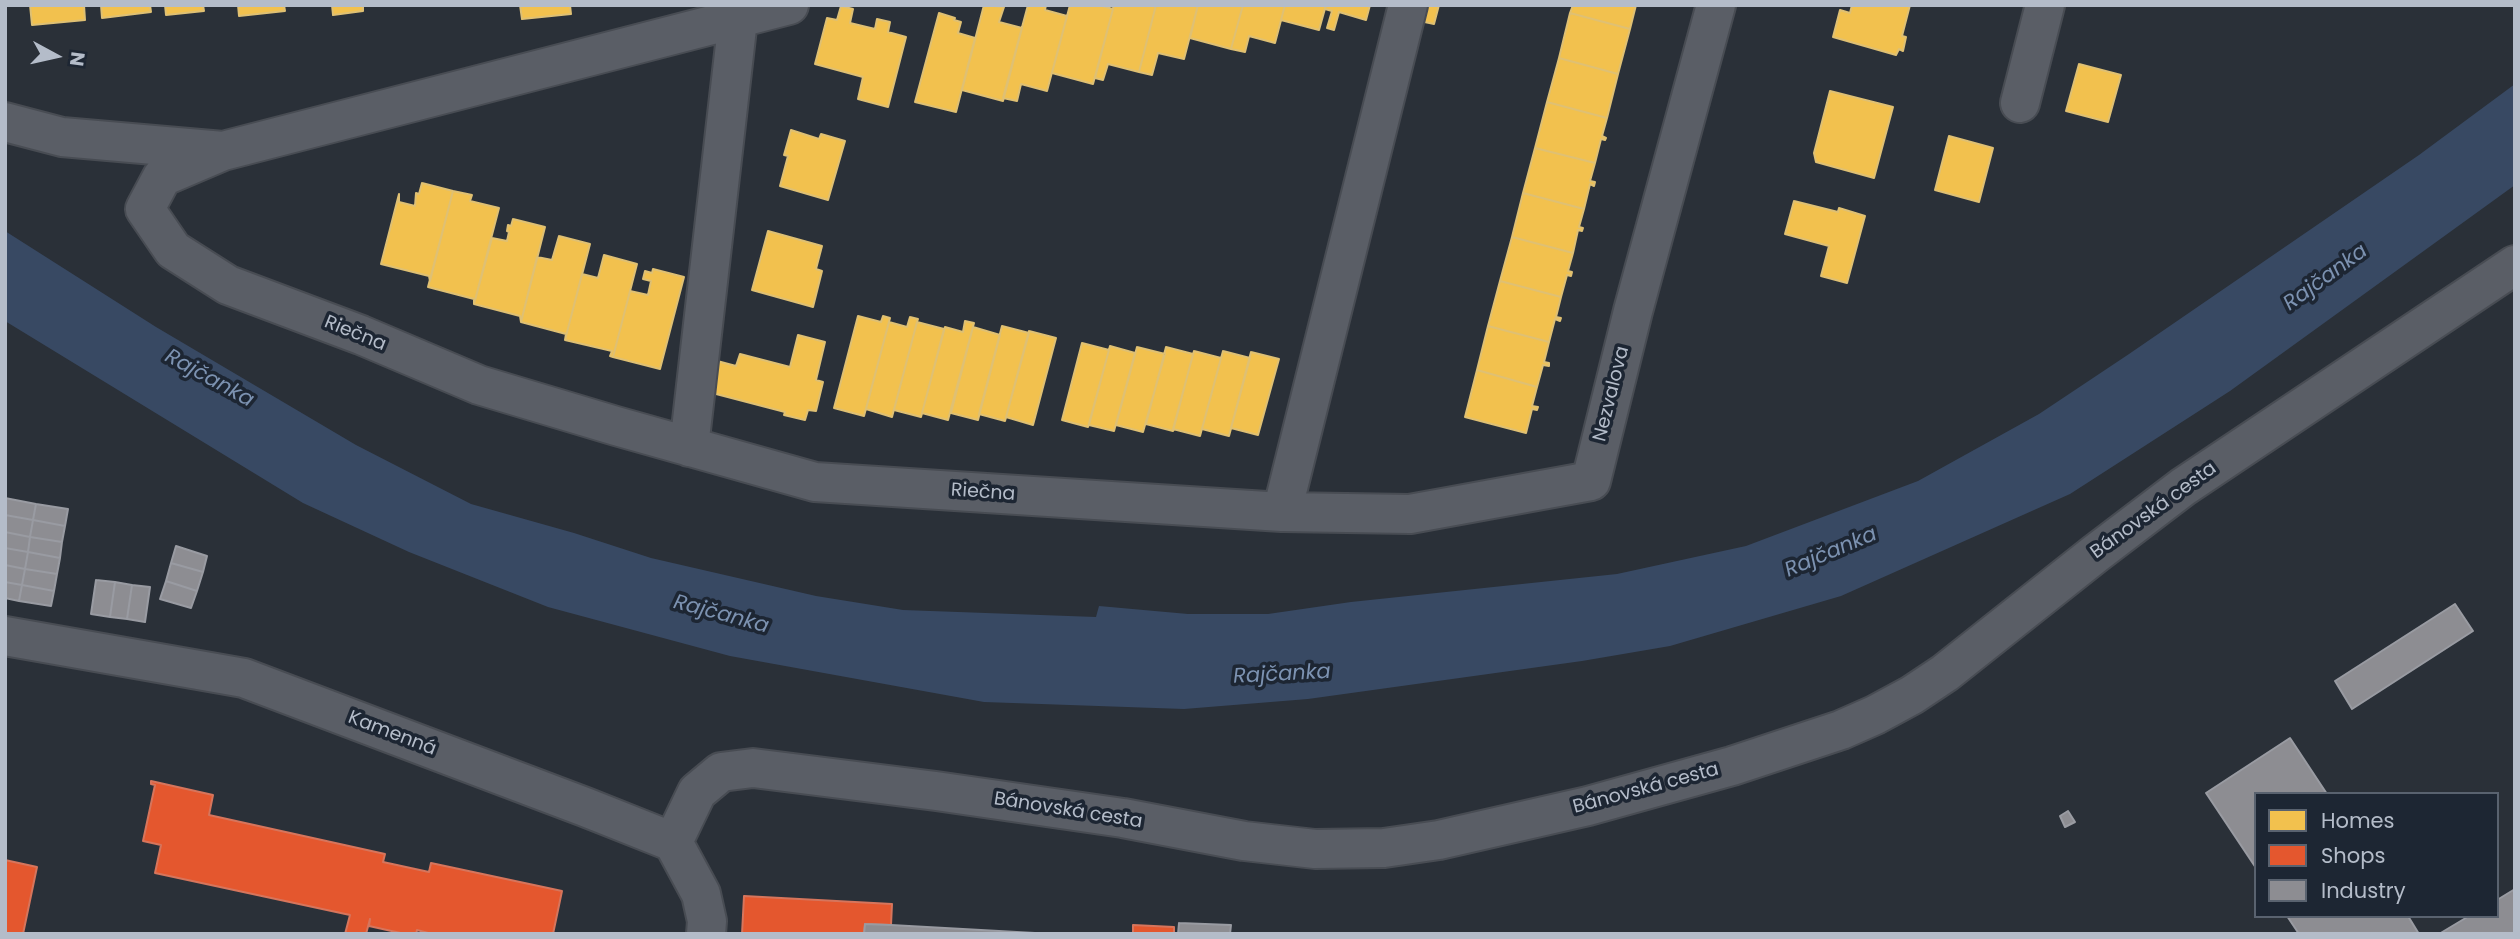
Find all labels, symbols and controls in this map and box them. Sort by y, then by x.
north arrow [21,21,91,91]
text: N [63,50,92,68]
water label: Rajčanka [2279,239,2373,317]
street label: Riečna [321,311,389,357]
water label: Rajčanka [160,344,258,414]
street label: Nezvalova [1589,344,1635,444]
street label: Bánovská cesta [2087,458,2221,564]
street label: Riečna [950,479,1016,507]
water label: Rajčanka [1781,522,1881,584]
water label: Rajčanka [671,590,771,640]
water label: Rajčanka [1233,660,1331,690]
street label: Kamenná [345,707,439,761]
street label: Bánovská cesta [1571,759,1721,819]
street label: Bánovská cesta [992,788,1144,834]
legend [2254,792,2499,918]
text: Homes [2321,806,2395,835]
text: Shops [2321,841,2385,870]
text: Industry [2321,876,2406,905]

